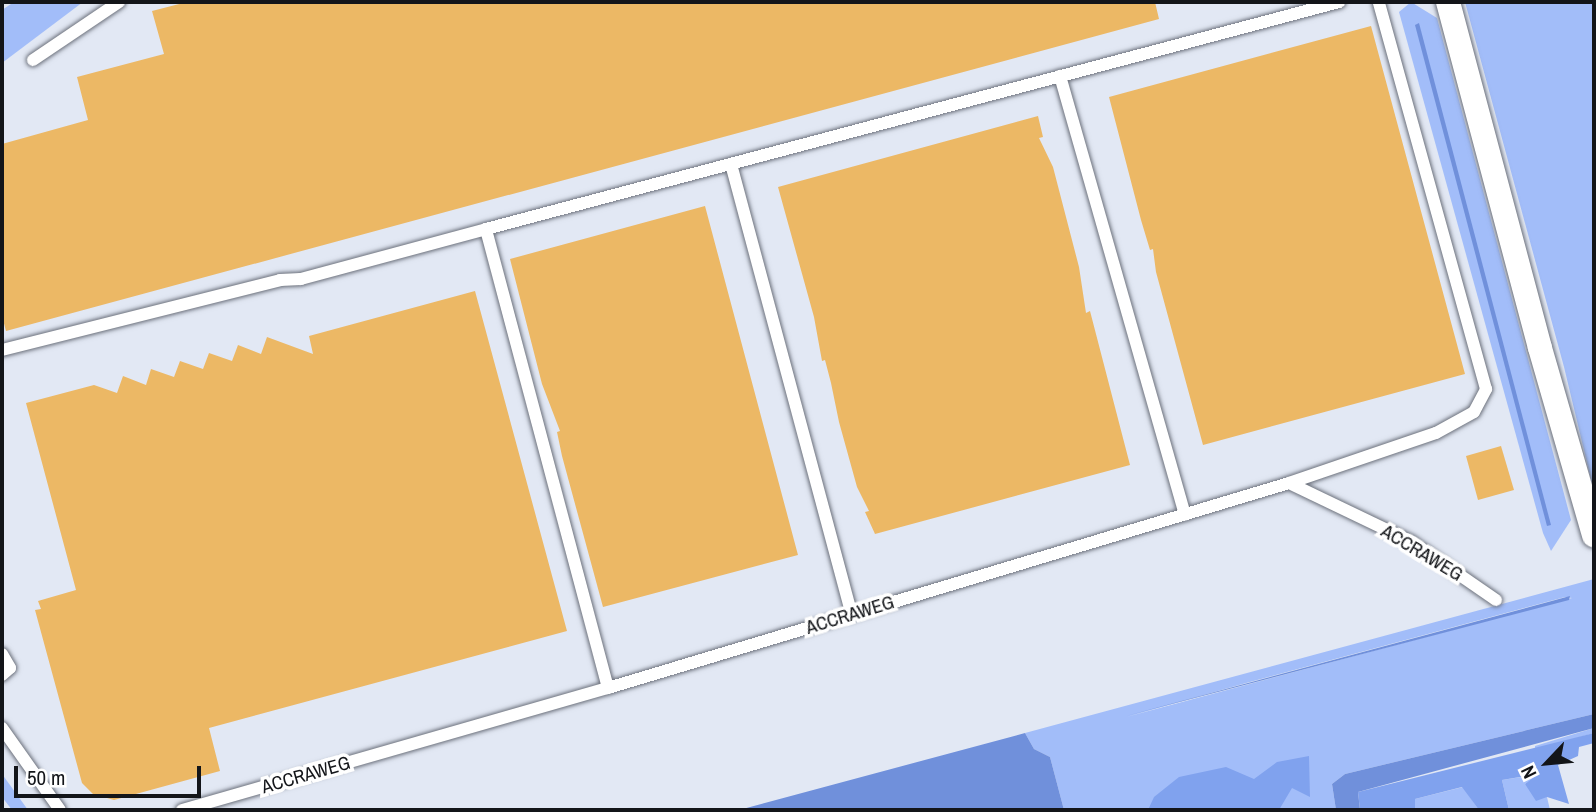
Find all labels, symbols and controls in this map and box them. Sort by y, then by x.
street label: ACCRAWEG [1377,520,1467,586]
street label: ACCRAWEG [803,591,897,639]
north arrow [1512,728,1582,798]
street label: ACCRAWEG [259,751,353,799]
scale bar [18,752,205,796]
text: N [1514,761,1542,783]
text: 50 m [27,763,65,792]

